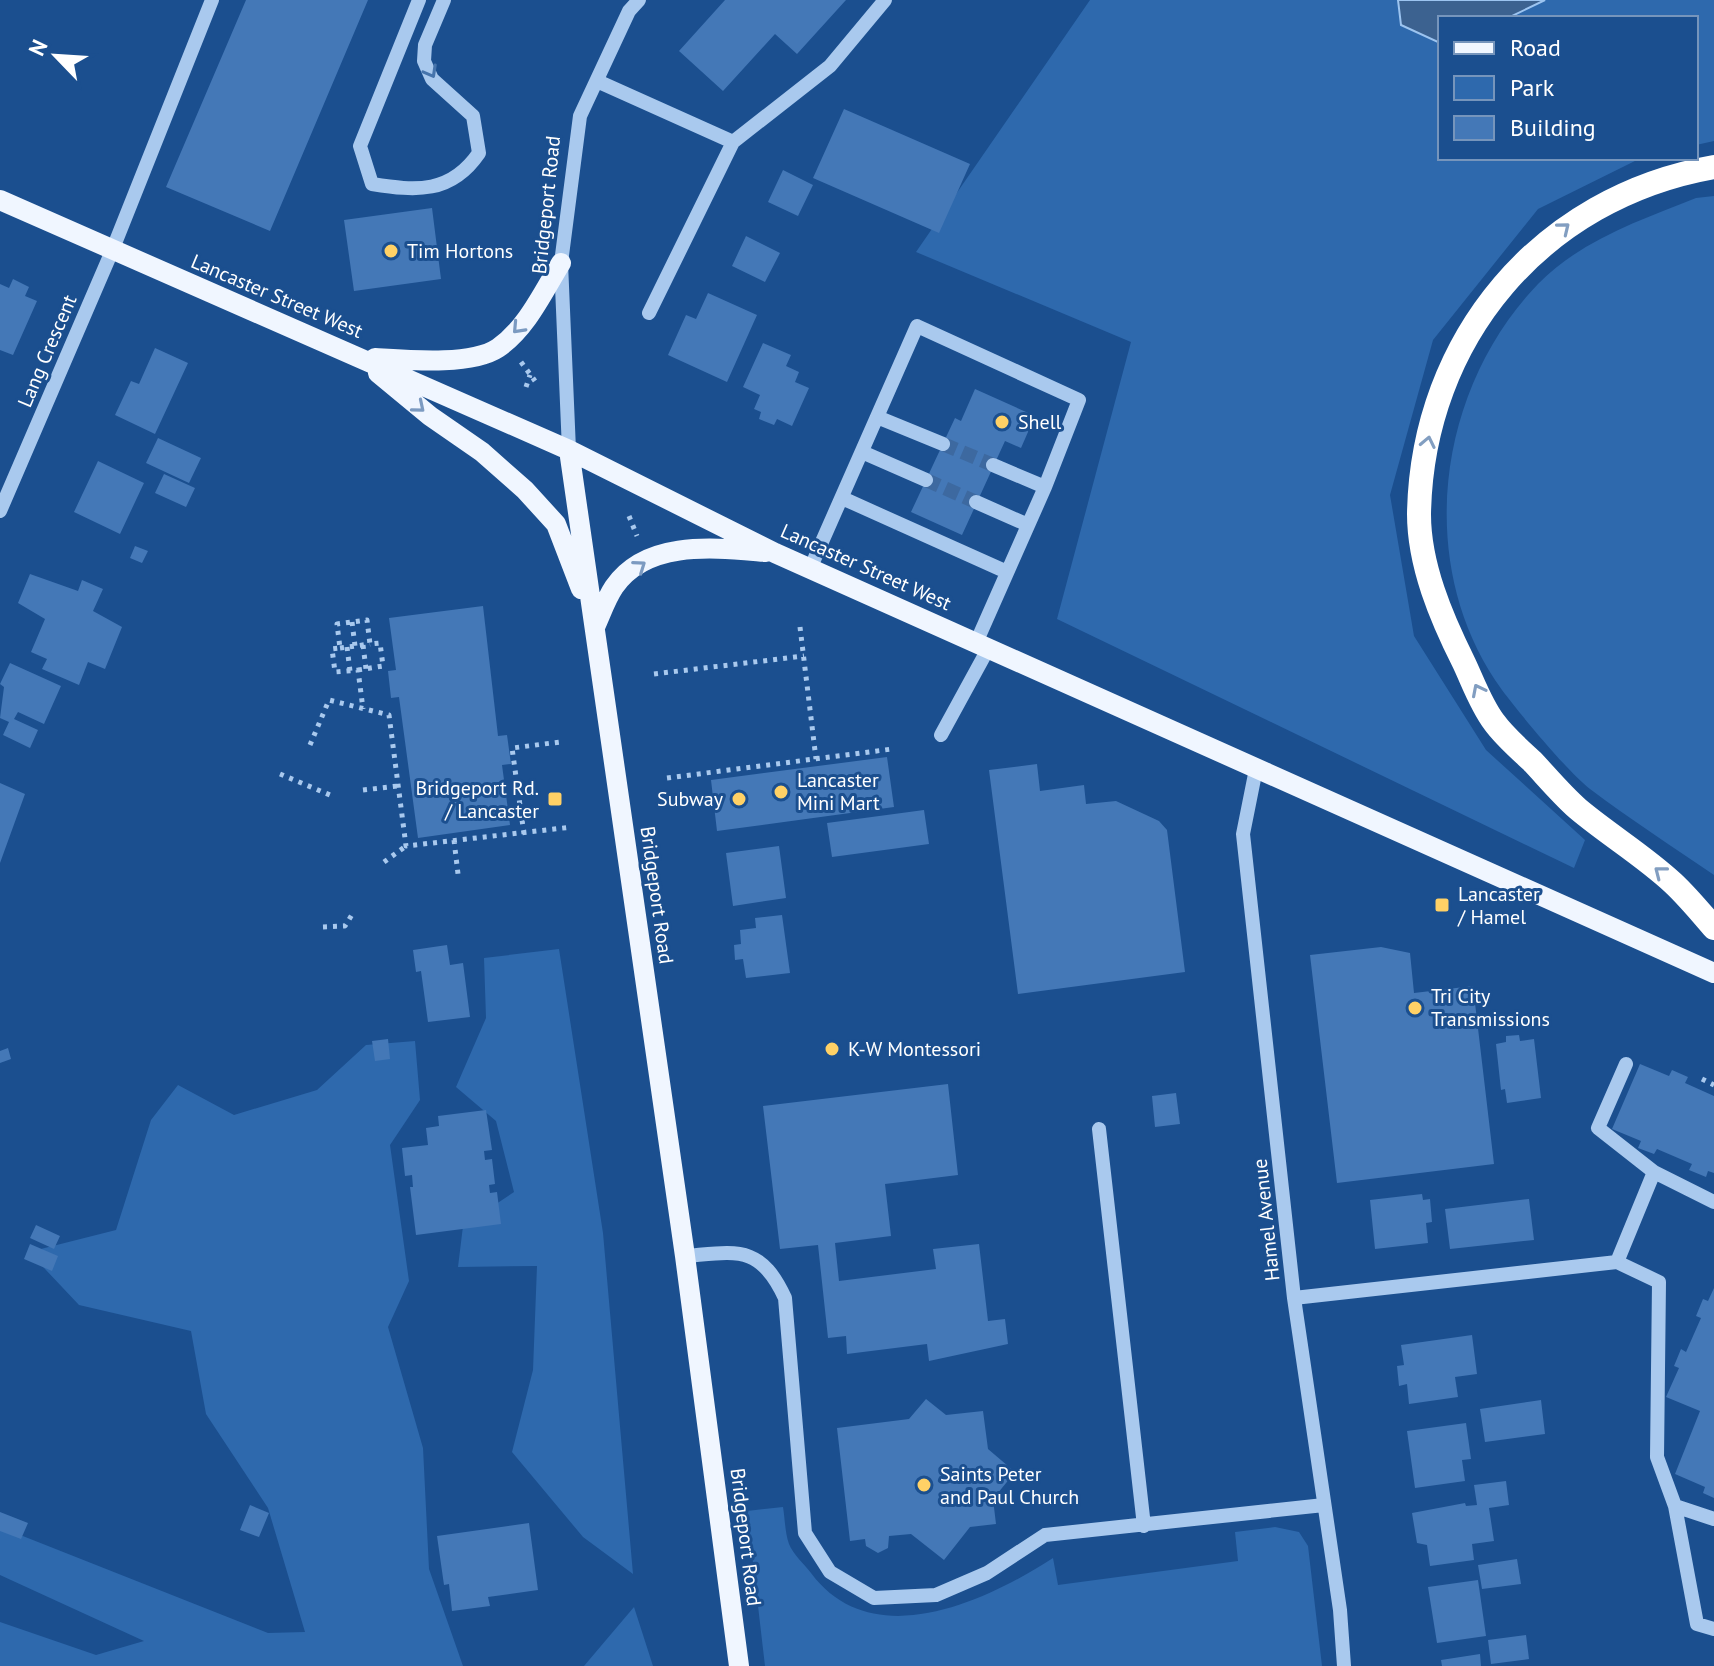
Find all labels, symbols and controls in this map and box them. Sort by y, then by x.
north arrow [16,16,96,96]
legend [1438,16,1698,160]
text: Road [1510,32,1561,63]
text: N [22,35,54,60]
one-way arrow [421,64,436,78]
text: Park [1510,72,1555,103]
text: Building [1510,112,1596,143]
street label: Bridgeport Road [526,135,566,275]
one-way arrow [1555,224,1570,238]
place label: Tim Hortons [407,238,513,264]
marker: Tim Hortons [382,242,400,260]
street label: Lancaster Street West [187,248,367,344]
street label: Lang Crescent [12,291,82,411]
one-way arrow [514,318,528,333]
one-way arrow [410,397,425,412]
place label: Shell [1018,409,1062,435]
marker: Shell [993,413,1011,431]
one-way arrow [1419,436,1436,449]
street label: Lancaster Street West [777,518,956,616]
one-way arrow [631,561,646,576]
one-way arrow [1472,684,1487,699]
place label: Lancaster Mini Mart [797,767,880,816]
place label: Bridgeport Rd. / Lancaster [416,775,539,824]
marker: Lancaster Mini Mart [772,783,790,801]
place label: Subway [657,786,724,812]
marker: Bridgeport Rd. / Lancaster [546,790,564,808]
marker: Subway [730,790,748,808]
street label: Bridgeport Road [634,824,680,966]
one-way arrow [1654,868,1669,882]
place label: Lancaster / Hamel [1457,881,1540,930]
marker: Lancaster / Hamel [1433,896,1451,914]
place label: Tri City Transmissions [1431,983,1550,1032]
marker: Tri City Transmissions [1406,999,1424,1017]
place label: K-W Montessori [848,1036,981,1062]
marker: K-W Montessori [823,1040,841,1058]
street label: Hamel Avenue [1247,1158,1285,1282]
place label: Saints Peter and Paul Church [940,1461,1079,1510]
street label: Bridgeport Road [725,1466,767,1608]
marker: Saints Peter and Paul Church [915,1476,933,1494]

